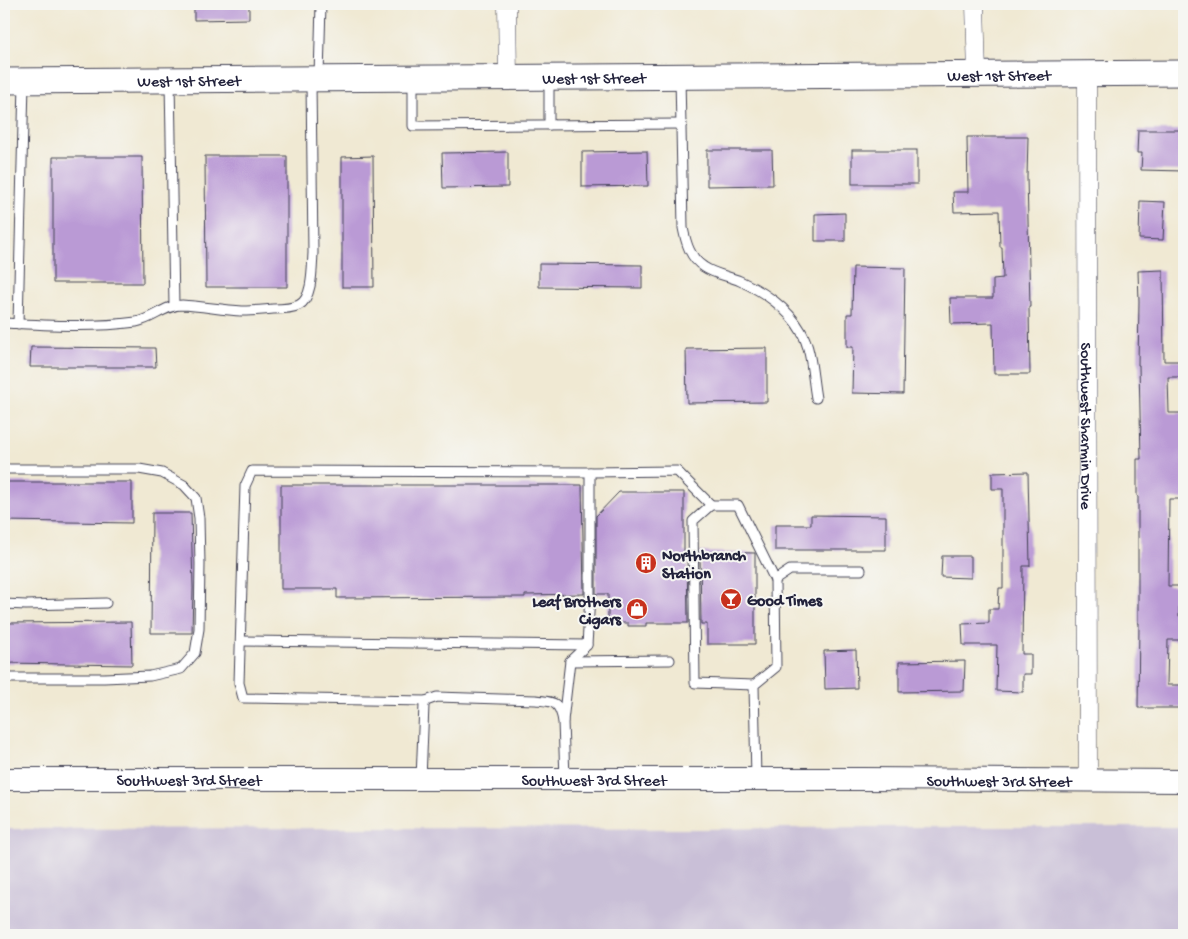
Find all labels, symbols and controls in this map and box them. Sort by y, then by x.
street label: West 1st Street [947,68,1052,88]
street label: West 1st Street [542,71,647,90]
street label: West 1st Street [137,73,242,93]
street label: Southwest Sharmin Drive [1074,342,1094,510]
place label: Northbranch Station [662,548,747,585]
building icon: Northbranch Station [634,551,658,575]
bar icon: Good Times [719,587,743,611]
place label: Leaf Brothers Cigars [532,593,622,631]
place label: Good Times [747,593,823,612]
shop icon: Leaf Brothers Cigars [625,597,649,621]
street label: Southwest 3rd Street [116,773,263,792]
street label: Southwest 3rd Street [521,773,668,792]
street label: Southwest 3rd Street [926,773,1073,793]

